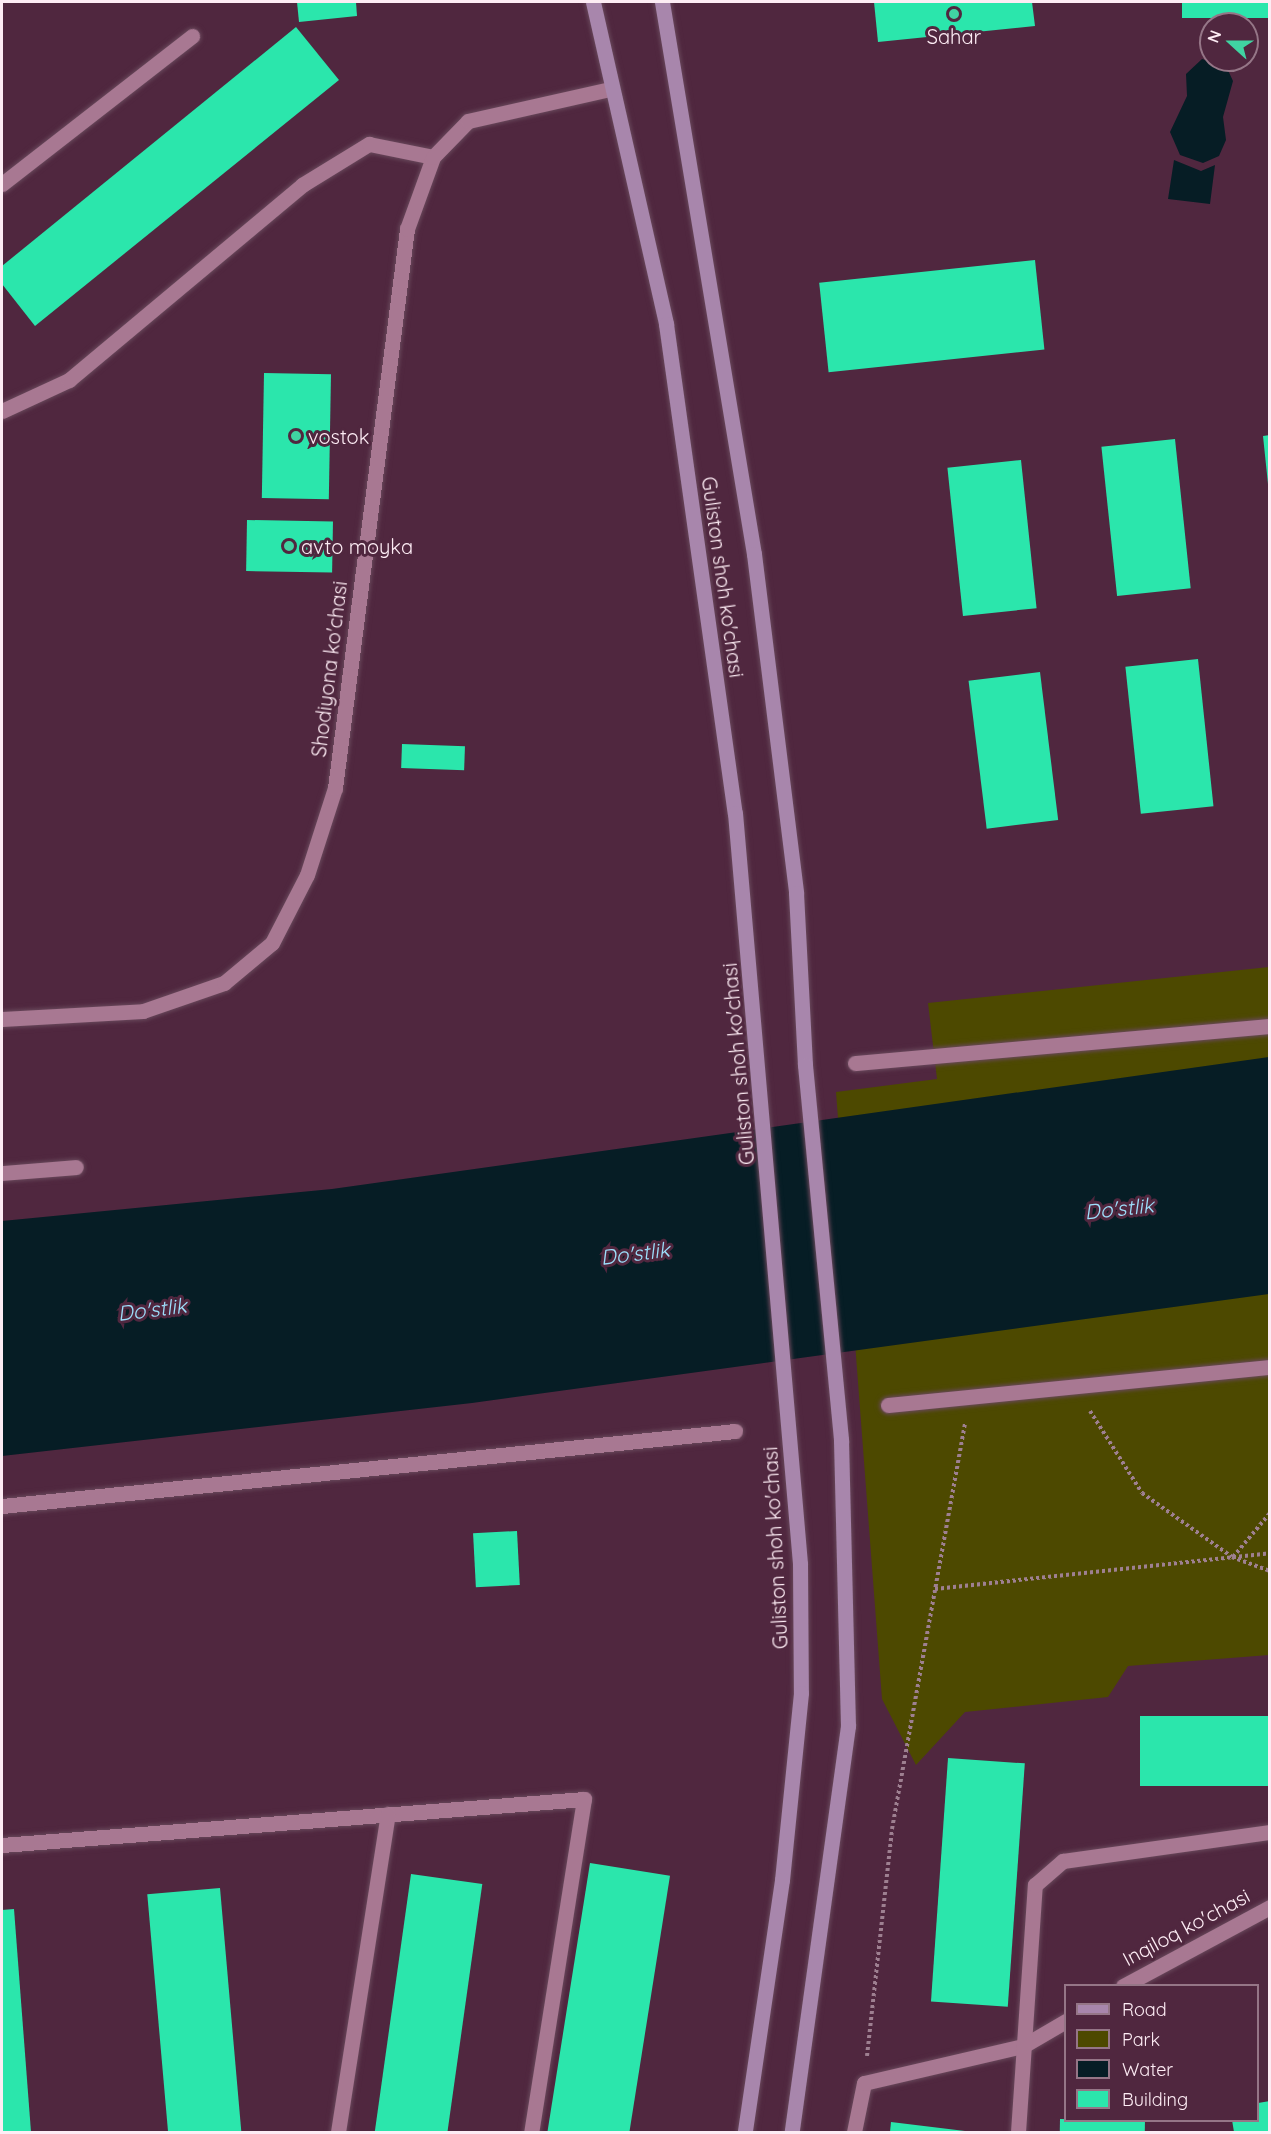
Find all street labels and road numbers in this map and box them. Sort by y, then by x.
street label: Guliston shoh ko'chasi [697,475,749,679]
street label: Shodiyona ko'chasi [306,580,352,758]
street label: Guliston shoh ko'chasi [717,962,759,1166]
street label: Guliston shoh ko'chasi [758,1446,792,1650]
street label: Inqiloq ko'chasi [1118,1883,1254,1971]

